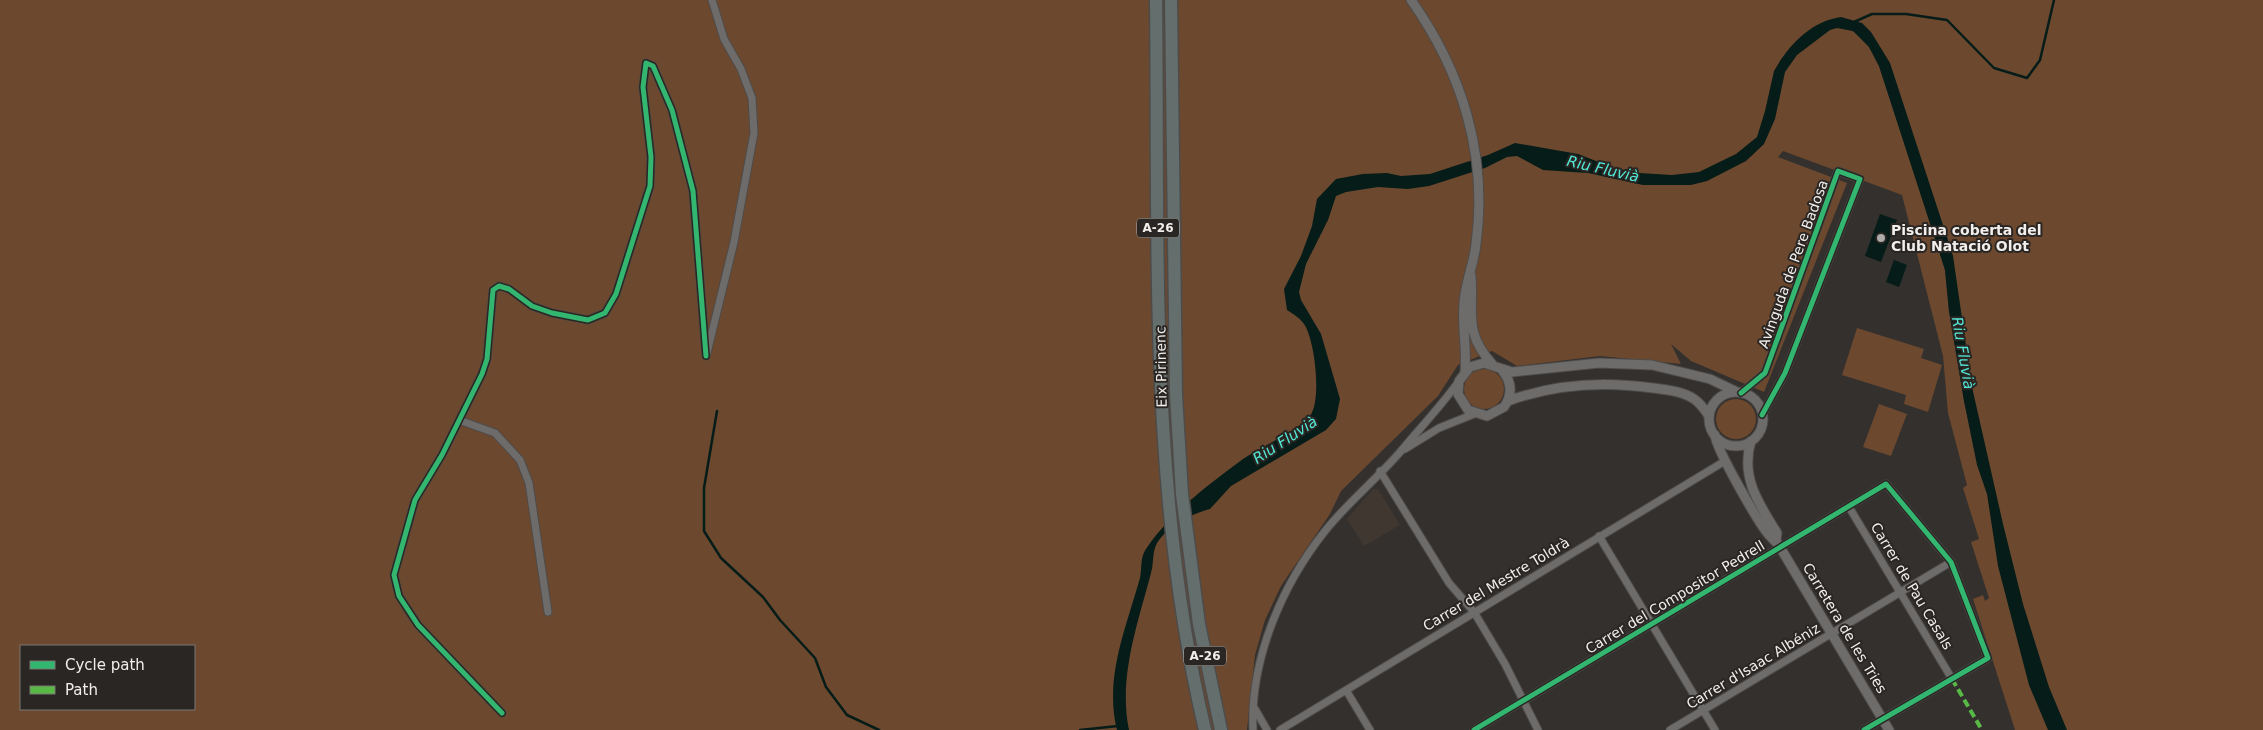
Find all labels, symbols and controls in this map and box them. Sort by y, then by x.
water label: Riu Fluvià [1565,152,1641,186]
street label: Avinguda de Pere Badosa [1755,178,1831,350]
road number: A-26 [1137,218,1179,238]
place label: Piscina coberta del Club Natació Olot [1891,222,2041,254]
marker: Piscina coberta del Club Natació Olot [1875,232,1887,244]
water label: Riu Fluvià [1948,315,1978,391]
street label: Eix Pirinenc [1152,326,1170,408]
water label: Riu Fluvià [1249,412,1321,468]
street label: Carrer de Pau Casals [1868,520,1956,652]
street label: Carrer del Mestre Toldrà [1420,534,1572,634]
street label: Carrer del Compositor Pedrell [1583,537,1767,657]
street label: Carretera de les Tries [1800,560,1890,696]
street label: Carrer d'Isaac Albéniz [1683,620,1823,712]
legend [20,645,195,710]
road number: A-26 [1184,646,1226,666]
text: Cycle path [65,656,145,674]
text: Path [65,681,98,699]

